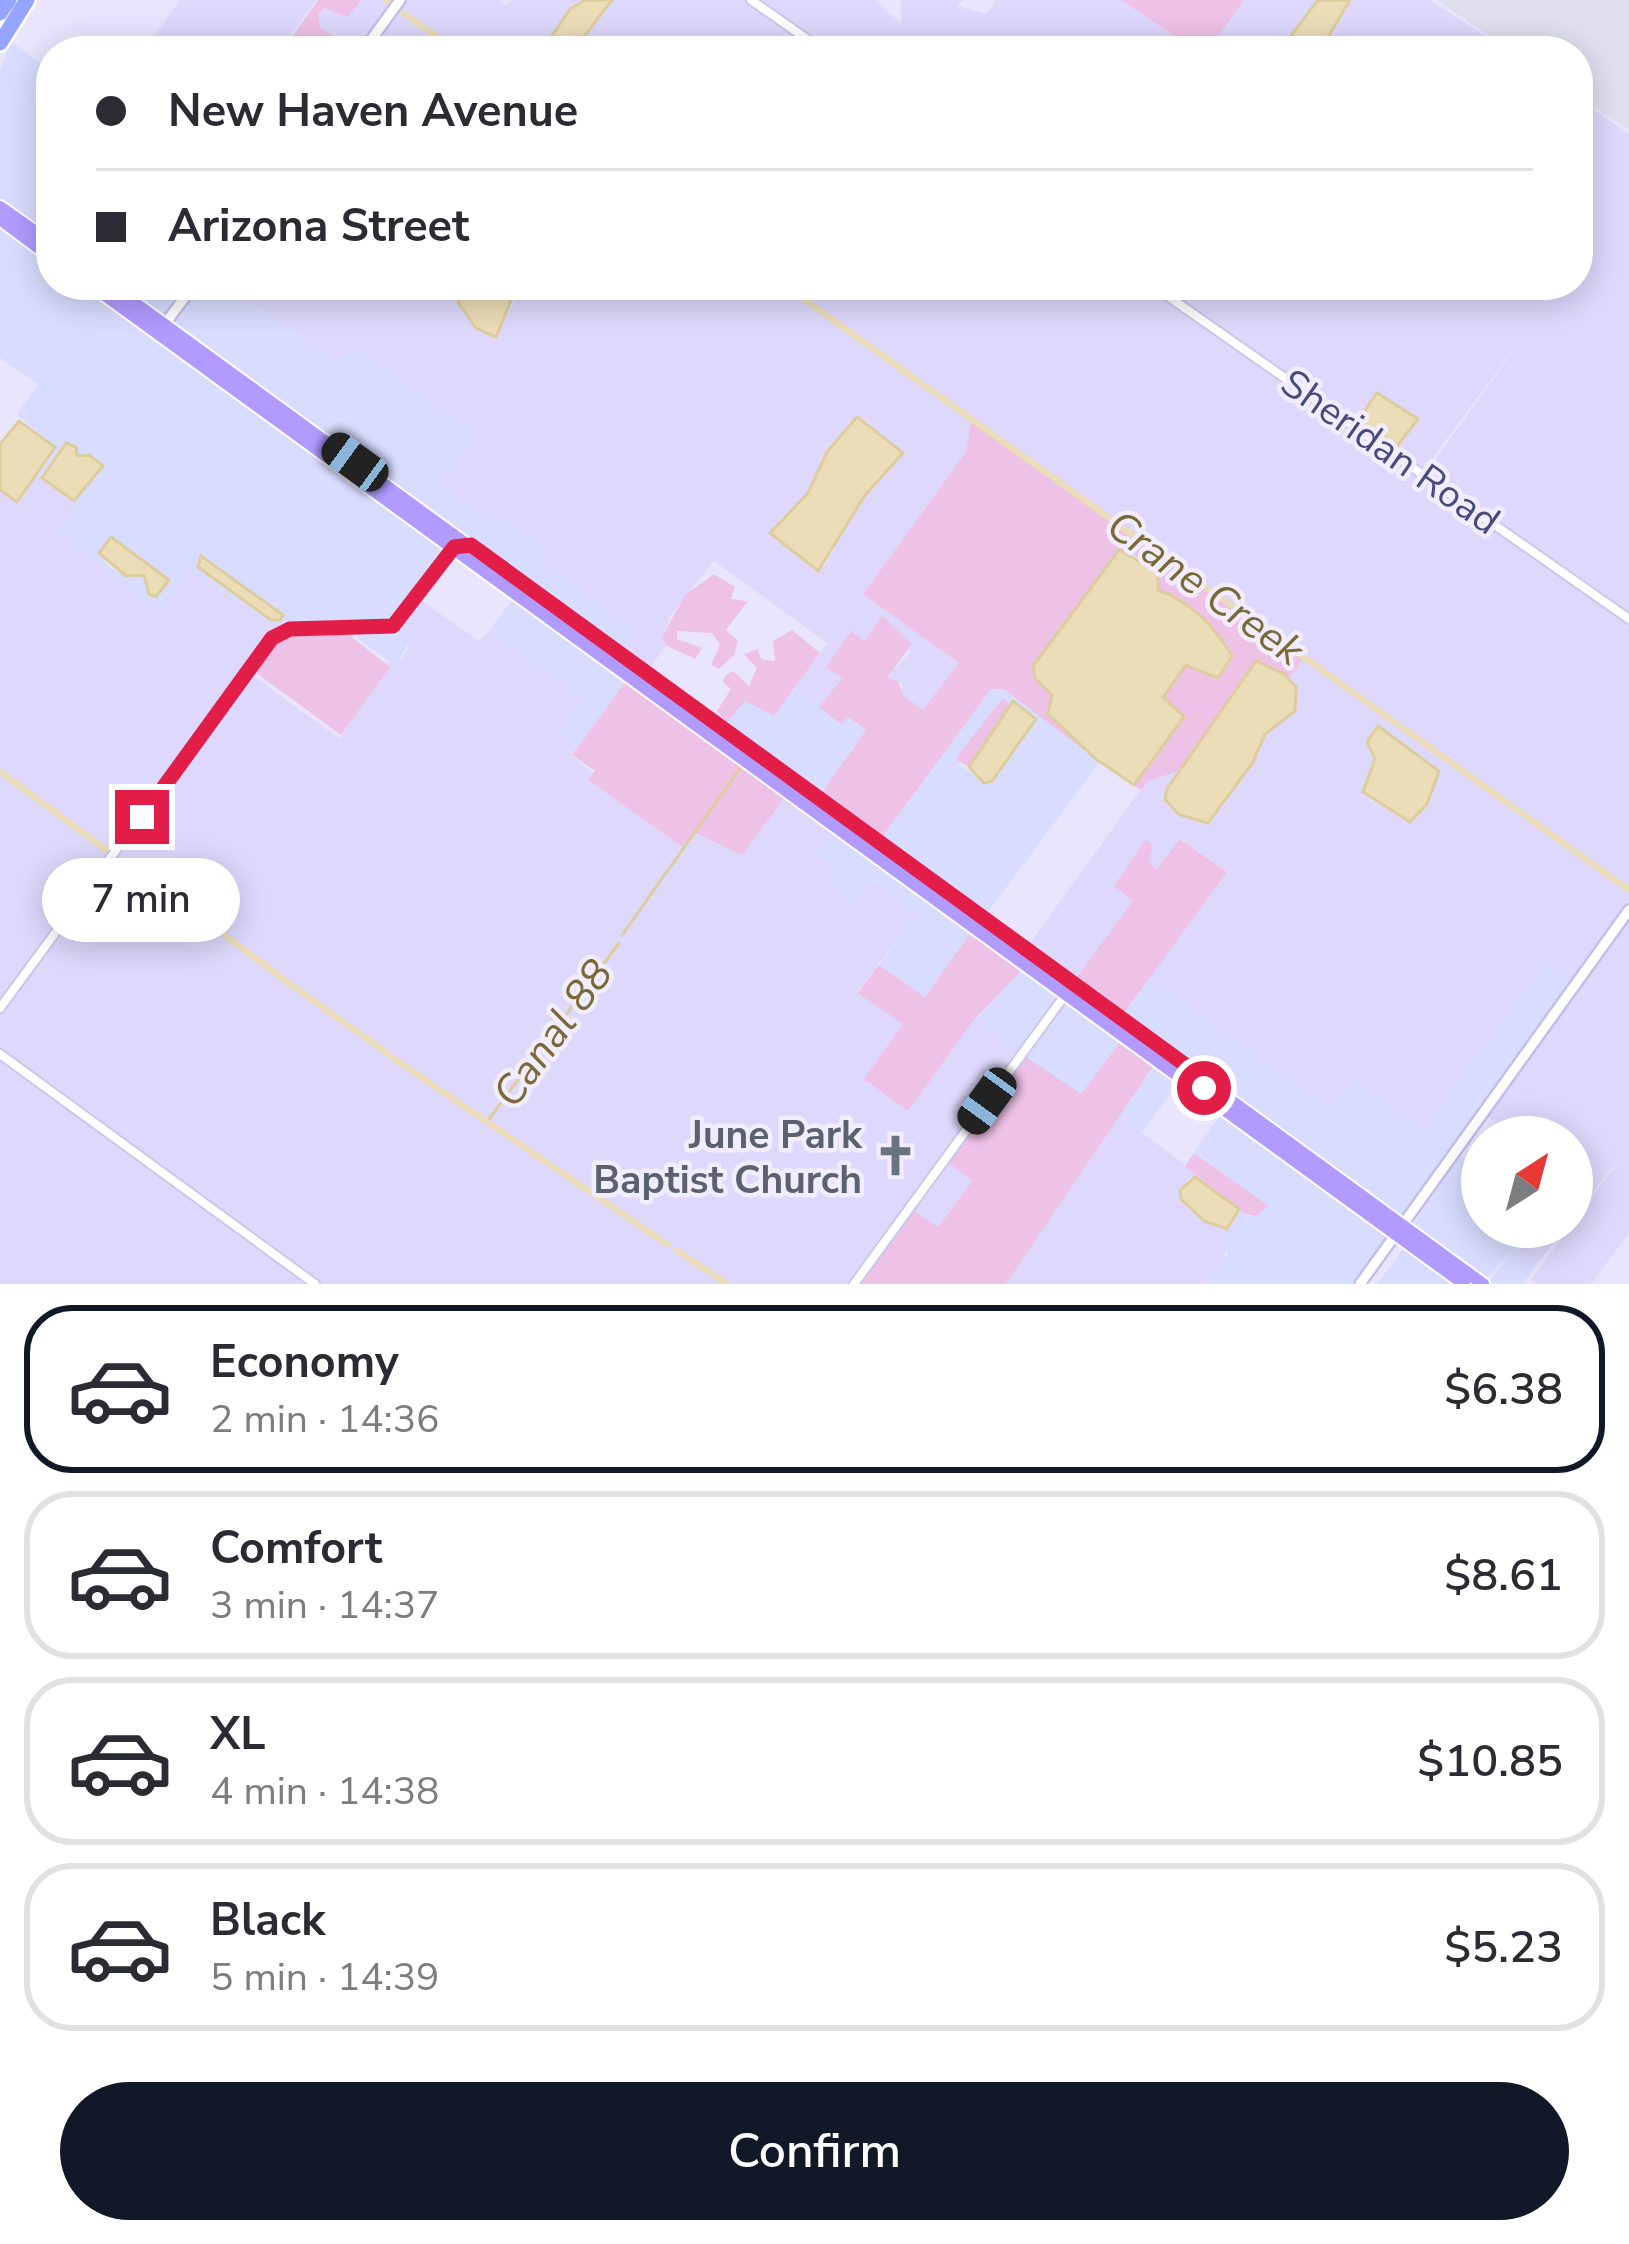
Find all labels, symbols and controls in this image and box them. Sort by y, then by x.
text: New Haven Avenue [168,81,578,142]
text: Arizona Street [168,196,469,257]
street label: Sheridan Road [1270,357,1510,547]
car [315,426,395,498]
water label: Crane Creek [1095,497,1316,680]
route end [115,790,169,844]
callout: 7 min [43,859,241,943]
text: 7 min [91,873,191,926]
water label: Canal 88 [480,949,626,1119]
car [951,1061,1023,1141]
route start [1177,1061,1231,1115]
place label: June Park Baptist Church [593,1109,863,1207]
north arrow [1461,1116,1593,1248]
map controls [1461,1116,1593,1248]
church icon: June Park Baptist Church [873,1133,919,1179]
text: Economy [210,1332,399,1393]
icon: car [66,1335,174,1443]
text: $6.38 [1444,1359,1563,1420]
text: 2 min · 14:36 [210,1393,439,1446]
text: Comfort [210,1518,382,1579]
icon: car [66,1521,174,1629]
text: $8.61 [1444,1545,1563,1606]
text: 3 min · 14:37 [210,1579,439,1632]
text: XL [210,1704,266,1765]
icon: car [66,1707,174,1815]
text: $10.85 [1417,1731,1563,1792]
text: 4 min · 14:38 [210,1765,439,1818]
text: Black [210,1890,325,1951]
icon: car [66,1893,174,2001]
text: $5.23 [1444,1917,1563,1978]
text: 5 min · 14:39 [210,1951,439,2004]
button: Confirm [60,2082,1569,2220]

